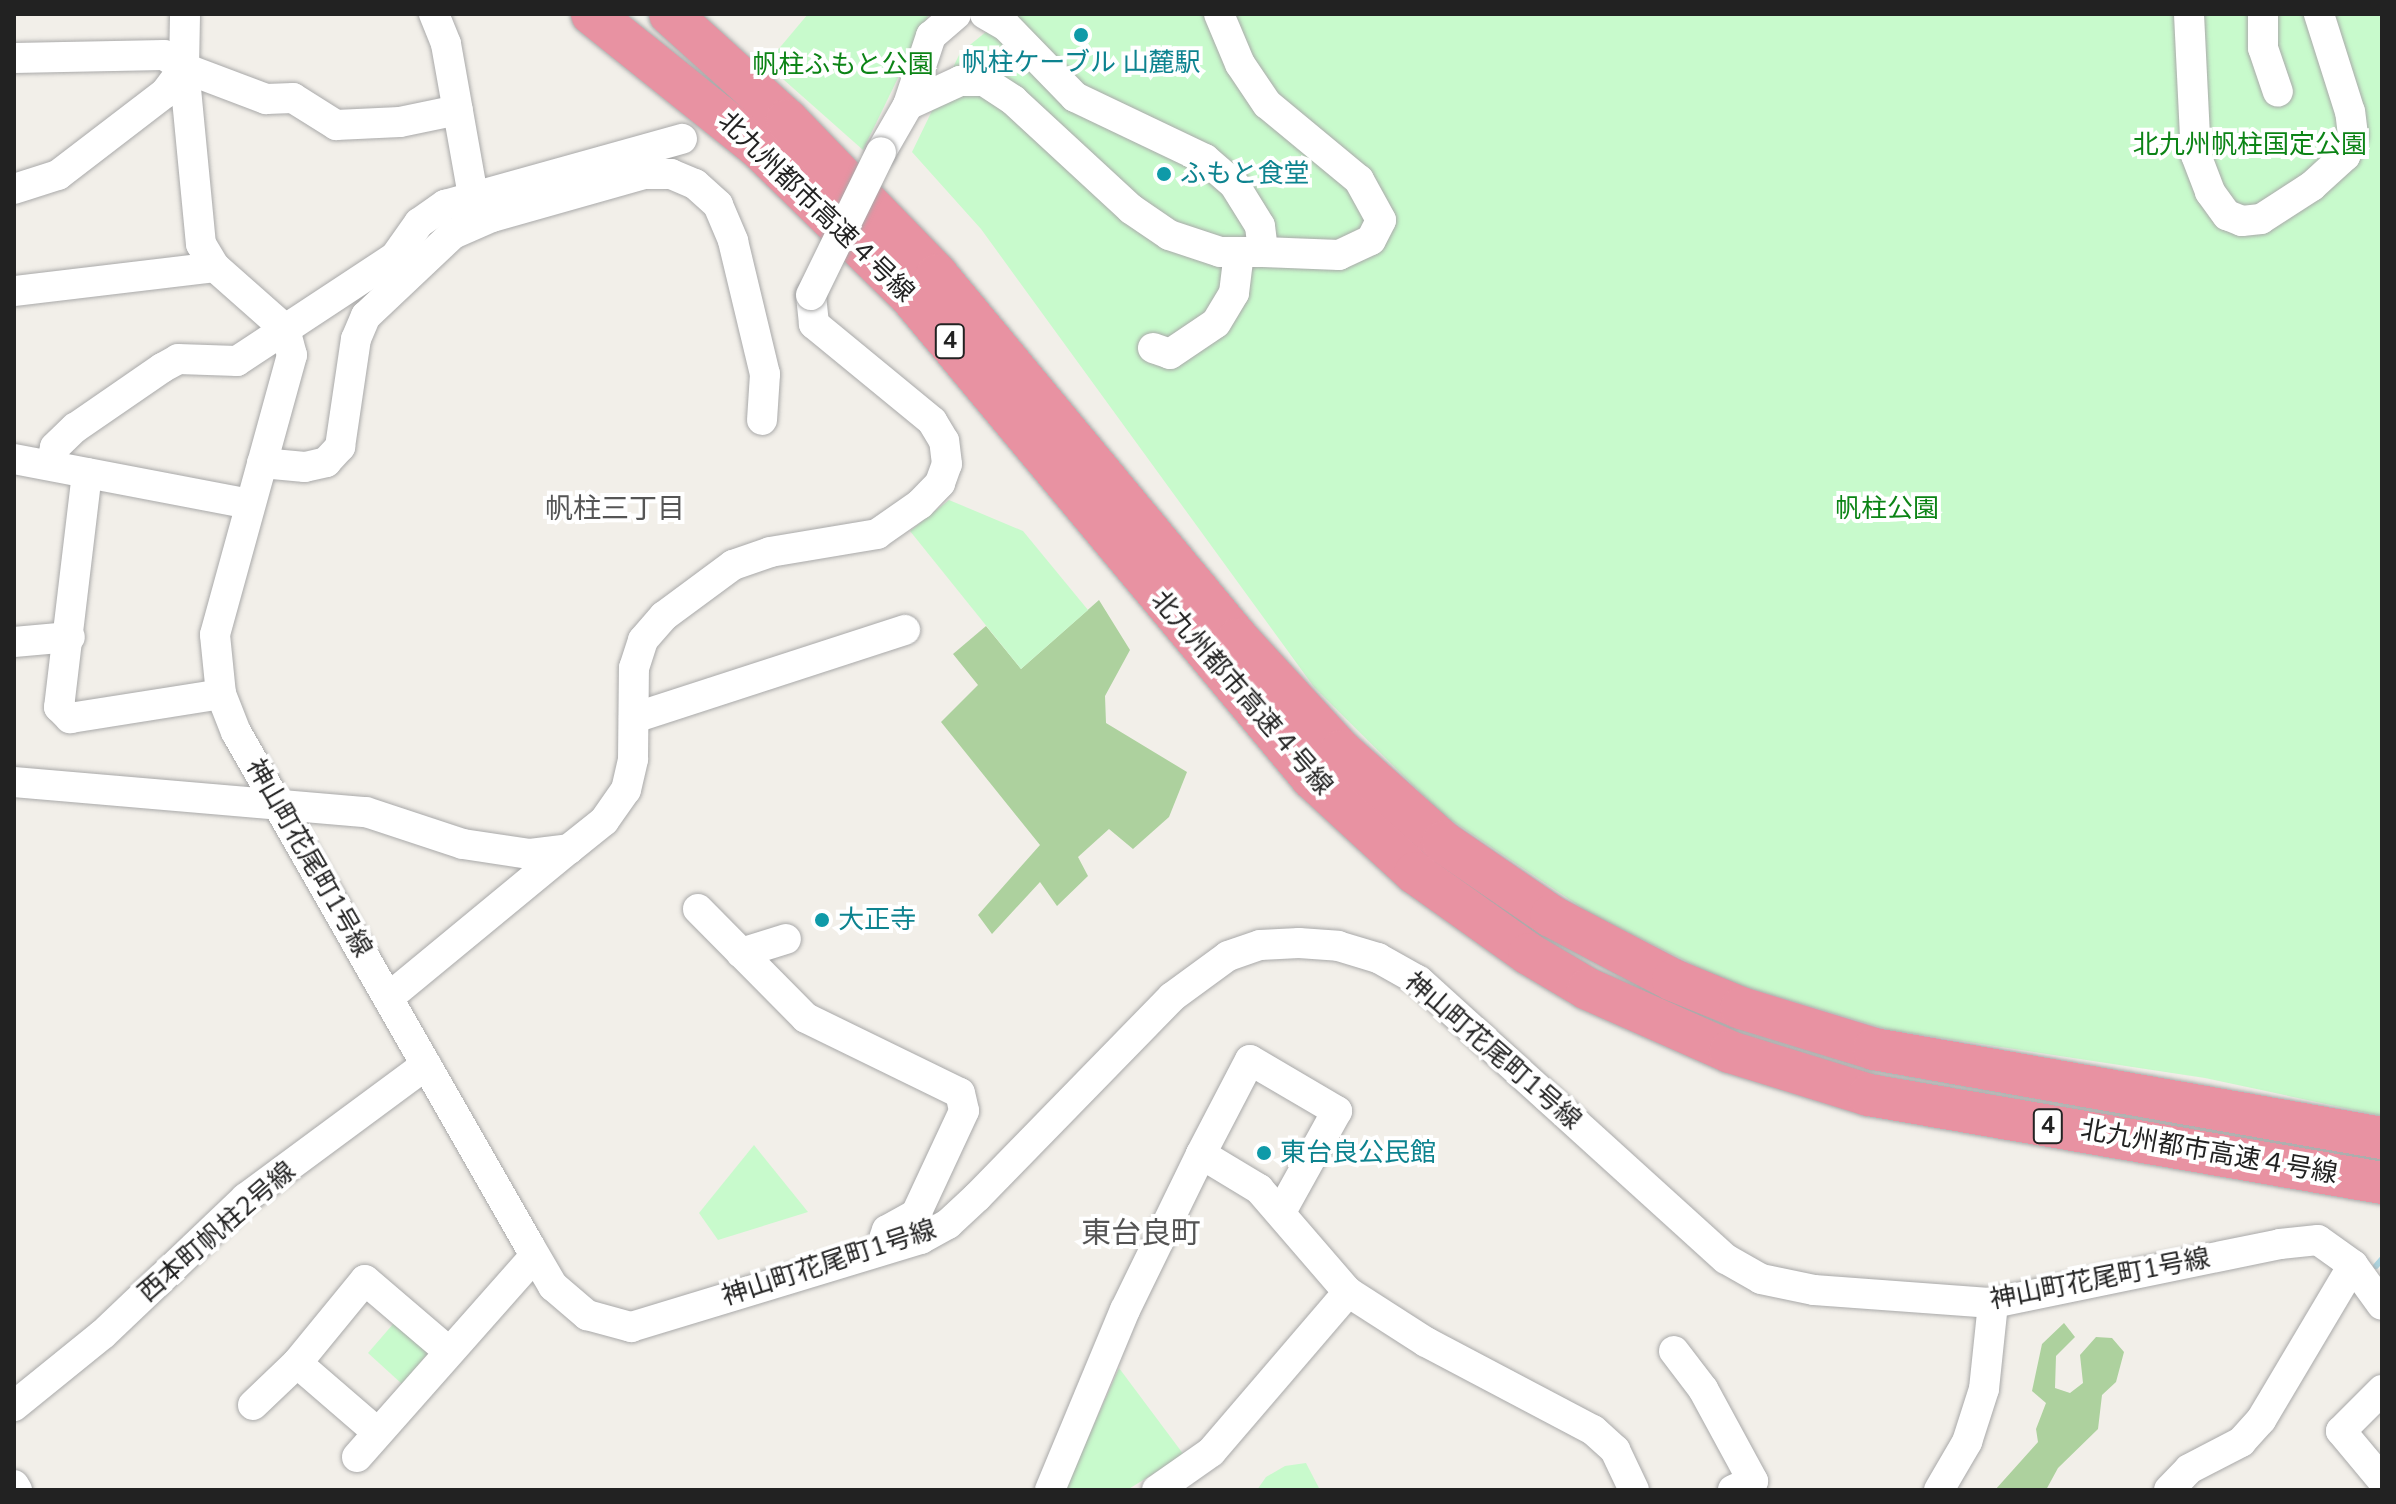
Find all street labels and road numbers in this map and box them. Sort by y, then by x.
street label: 北九州都市高速４号線 [712,105,920,309]
road number: 4 [934,321,966,361]
street label: 北九州都市高速４号線 [1145,585,1339,801]
street label: 神山町花尾町1号線 [240,753,378,963]
street label: 神山町花尾町1号線 [1398,966,1588,1136]
road number: 4 [2032,1106,2064,1146]
street label: 北九州都市高速４号線 [2078,1114,2340,1190]
street label: 西本町帆柱2号線 [132,1155,302,1309]
street label: 神山町花尾町1号線 [718,1214,940,1312]
street label: 神山町花尾町1号線 [1987,1242,2213,1316]

